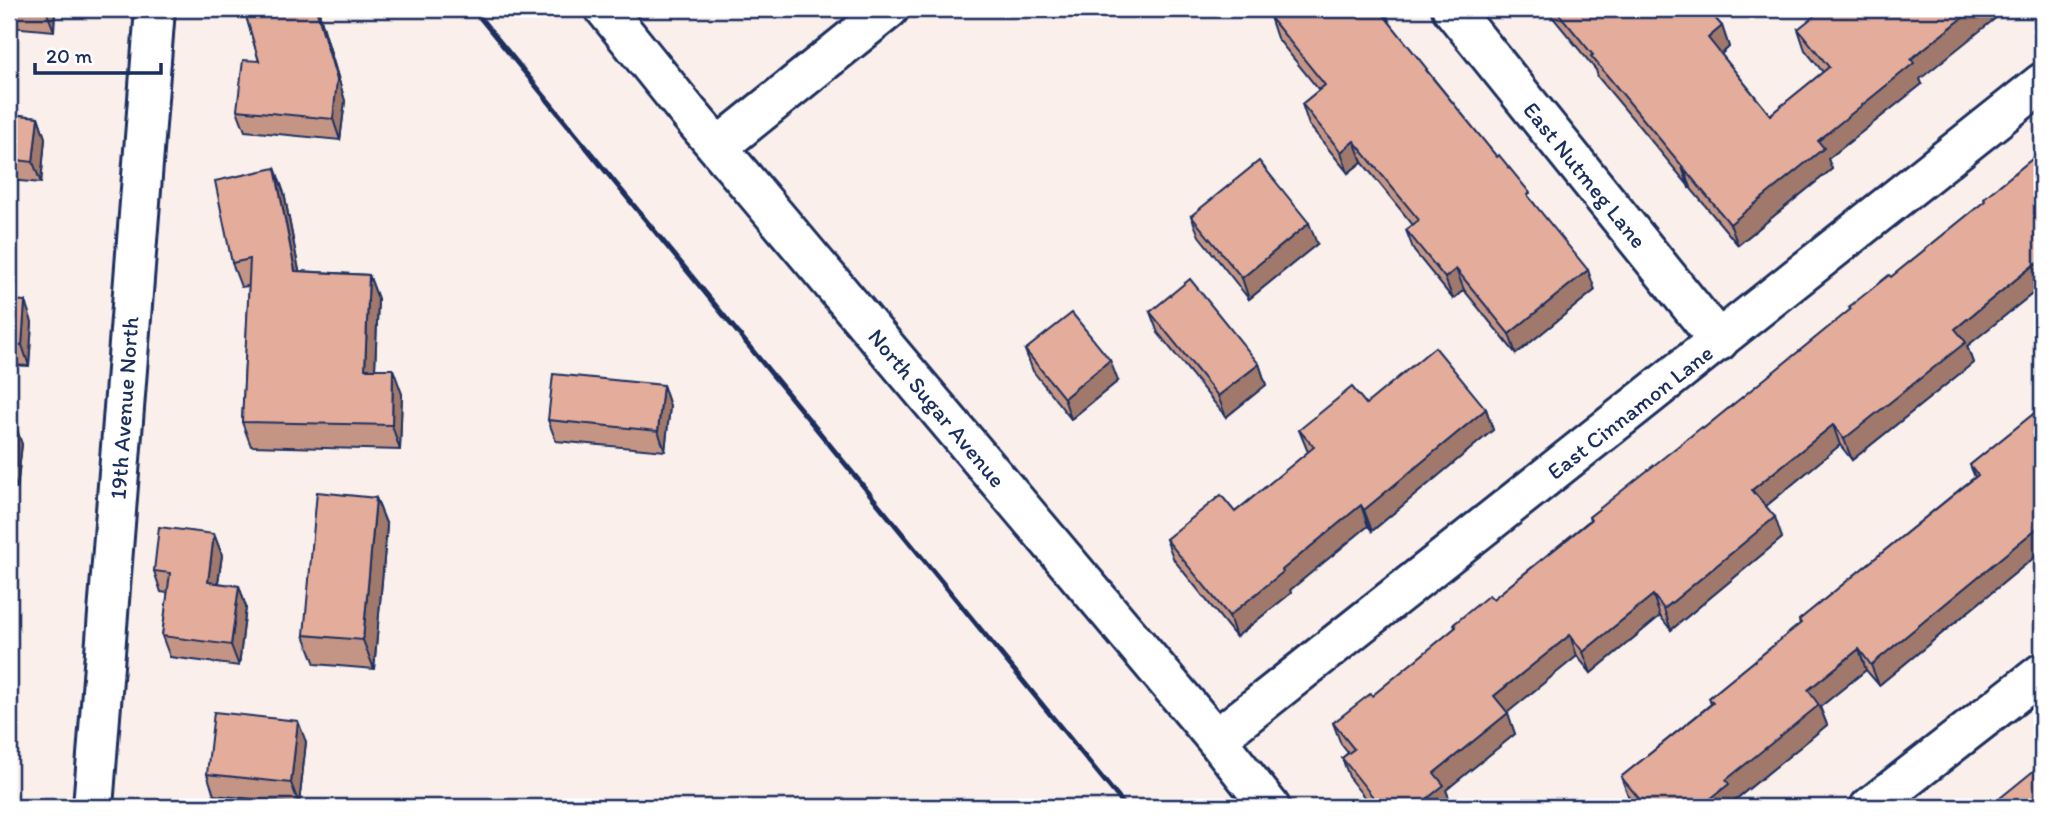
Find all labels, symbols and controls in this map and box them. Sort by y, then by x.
scale bar [35,32,161,76]
text: 20 m [46,43,93,68]
street label: East Nutmeg Lane [1517,96,1653,254]
street label: 19th Avenue North [104,315,144,500]
street label: North Sugar Avenue [862,323,1012,493]
street label: East Cinnamon Lane [1541,339,1719,485]

